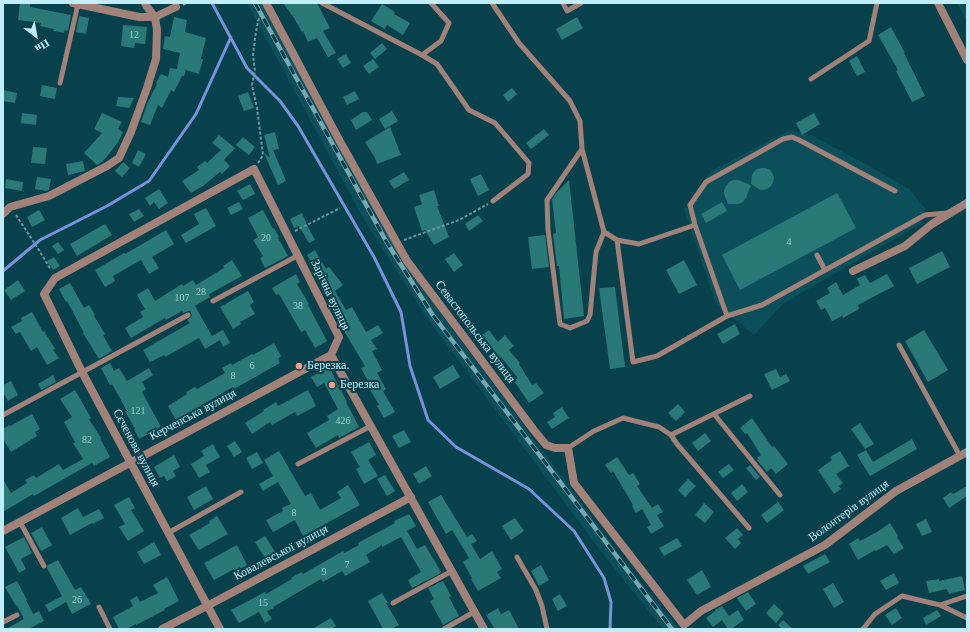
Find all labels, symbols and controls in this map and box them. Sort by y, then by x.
north arrow [16,16,56,56]
house number: 12 [129,29,139,41]
text: Пн [33,37,52,55]
house number: 20 [261,232,271,244]
house number: 4 [786,236,792,248]
street label: Зарічна вулиця [307,257,353,333]
street label: Севастопольська вулиця [432,278,518,386]
house number: 28 [196,286,206,298]
house number: 107 [174,292,190,304]
house number: 38 [293,300,303,312]
place label: Березка. [307,359,349,373]
house number: 6 [250,360,254,372]
marker: Березка. [294,361,304,371]
house number: 8 [230,370,236,382]
place label: Березка [340,378,379,392]
marker: Березка [327,380,337,390]
street label: Керченська вулиця [147,386,239,444]
house number: 121 [130,405,146,417]
street label: Сєченова вулиця [109,407,163,489]
house number: 42б [335,415,351,427]
house number: 82 [82,434,92,446]
street label: Волонтерів вулиця [806,477,892,545]
house number: 8 [292,507,296,519]
street label: Ковалевської вулиця [231,522,331,584]
house number: 7 [344,559,350,571]
house number: 9 [322,566,326,578]
house number: 26 [72,594,82,606]
house number: 15 [258,597,268,609]

